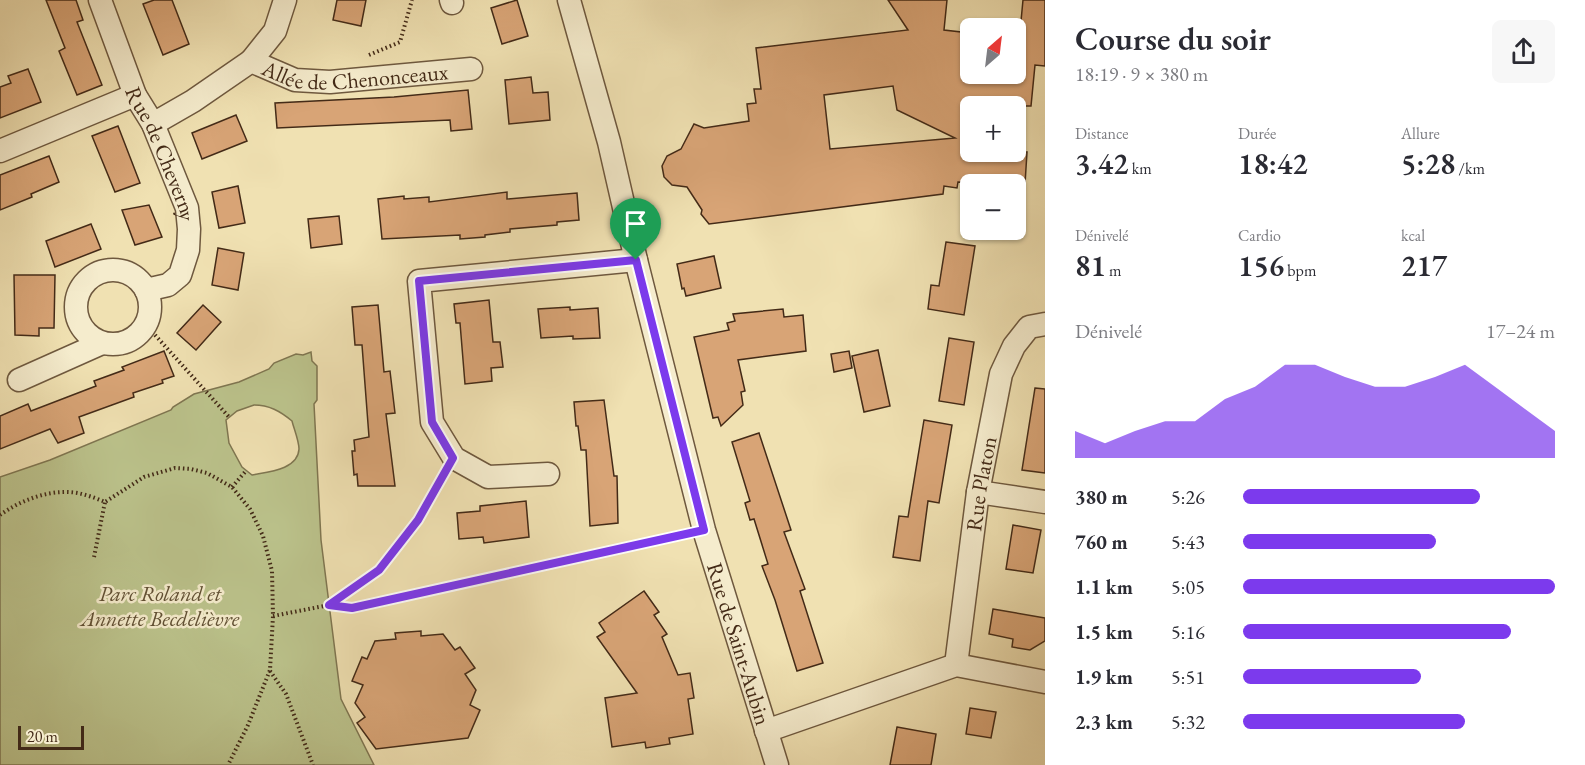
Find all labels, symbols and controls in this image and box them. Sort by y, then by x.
text: Course du soir [1075,17,1271,60]
north arrow [960,18,1026,84]
map controls [960,18,1026,240]
button: share [1492,20,1555,83]
street label: Allée de Chenonceaux [257,53,450,97]
text: 18:19 · 9 × 380 m [1075,61,1208,87]
street label: Rue de Cheverny [119,83,203,222]
button: + [960,96,1026,162]
text: Distance [1075,123,1128,144]
text: Durée [1238,123,1276,144]
text: Allure [1401,123,1440,144]
text: 3.42 [1075,144,1128,183]
text: 18:42 [1238,144,1308,183]
text: 5:28 [1401,144,1455,183]
text: km [1128,158,1152,179]
text: /km [1455,158,1485,179]
button: − [960,174,1026,240]
pin [610,198,661,260]
icon: arrive [619,207,652,240]
text: Dénivelé [1075,225,1129,246]
text: Cardio [1238,225,1281,246]
text: kcal [1401,225,1425,246]
text: 81 [1075,246,1106,285]
text: 156 [1238,246,1284,285]
text: 217 [1401,246,1447,285]
text: m [1106,260,1121,281]
text: bpm [1284,260,1316,281]
text: Dénivelé [1075,318,1142,344]
text: 17–24 m [1486,318,1555,344]
street label: Rue Platon [959,433,1003,533]
text: 380 m [1075,484,1128,510]
text: 5:26 [1171,484,1205,510]
text: 760 m [1075,529,1128,555]
text: 5:43 [1171,529,1205,555]
street label: Rue de Saint-Aubin [700,559,778,729]
text: 1.1 km [1075,574,1133,600]
text: 5:05 [1171,574,1205,600]
park label: Parc Roland et Annette Becdelièvre [79,579,240,633]
text: 1.5 km [1075,619,1133,645]
text: 5:16 [1171,619,1205,645]
text: 1.9 km [1075,664,1133,690]
text: 5:51 [1171,664,1205,690]
text: 2.3 km [1075,709,1133,735]
text: 5:32 [1171,709,1205,735]
scale bar [18,723,84,750]
text: 20 m [27,726,58,747]

